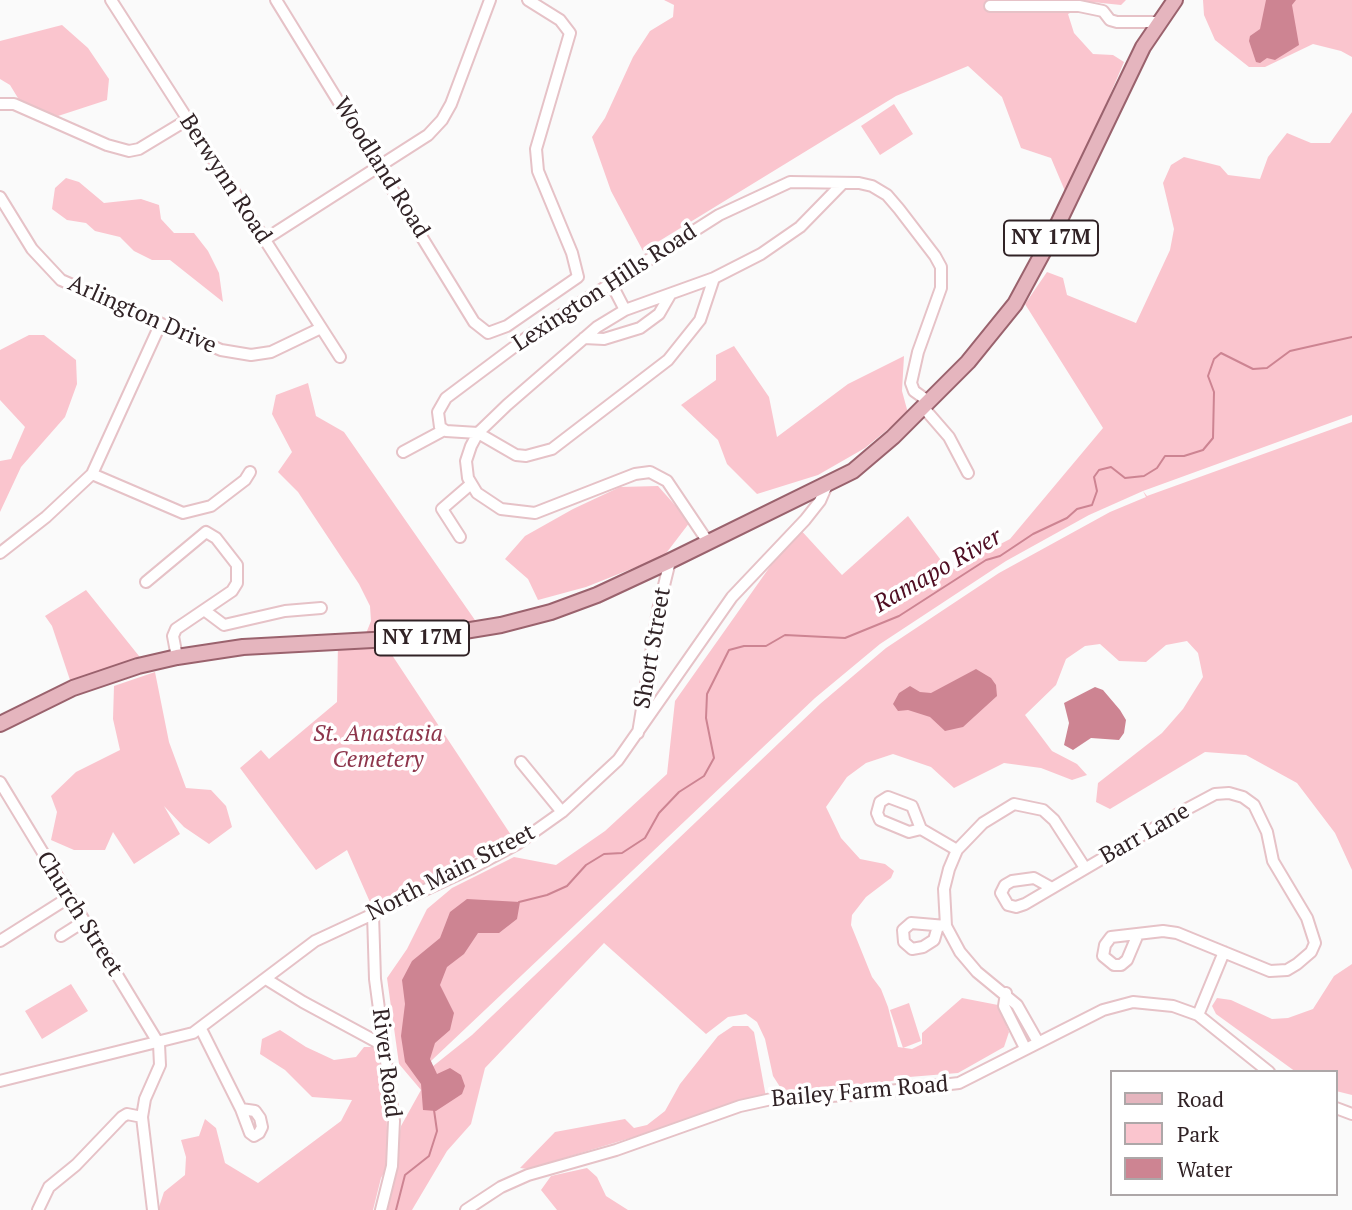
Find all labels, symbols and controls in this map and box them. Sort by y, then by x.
street label: Woodland Road [327,93,435,243]
street label: Berwynn Road [173,109,277,249]
street label: Lexington Hills Road [508,218,702,358]
road number: NY 17M [1004,220,1098,256]
street label: Arlington Drive [64,270,220,360]
water label: Ramapo River [869,523,1007,619]
street label: Short Street [629,585,677,711]
road number: NY 17M [375,620,469,656]
park label: St. Anastasia Cemetery [313,720,443,774]
street label: Barr Lane [1095,797,1195,871]
street label: North Main Street [362,819,540,927]
street label: Church Street [30,847,128,981]
street label: River Road [366,1007,406,1119]
legend [1110,1070,1338,1196]
street label: Bailey Farm Road [770,1071,950,1113]
text: Road [1177,1085,1224,1113]
text: Park [1177,1120,1219,1148]
text: Water [1177,1155,1232,1183]

